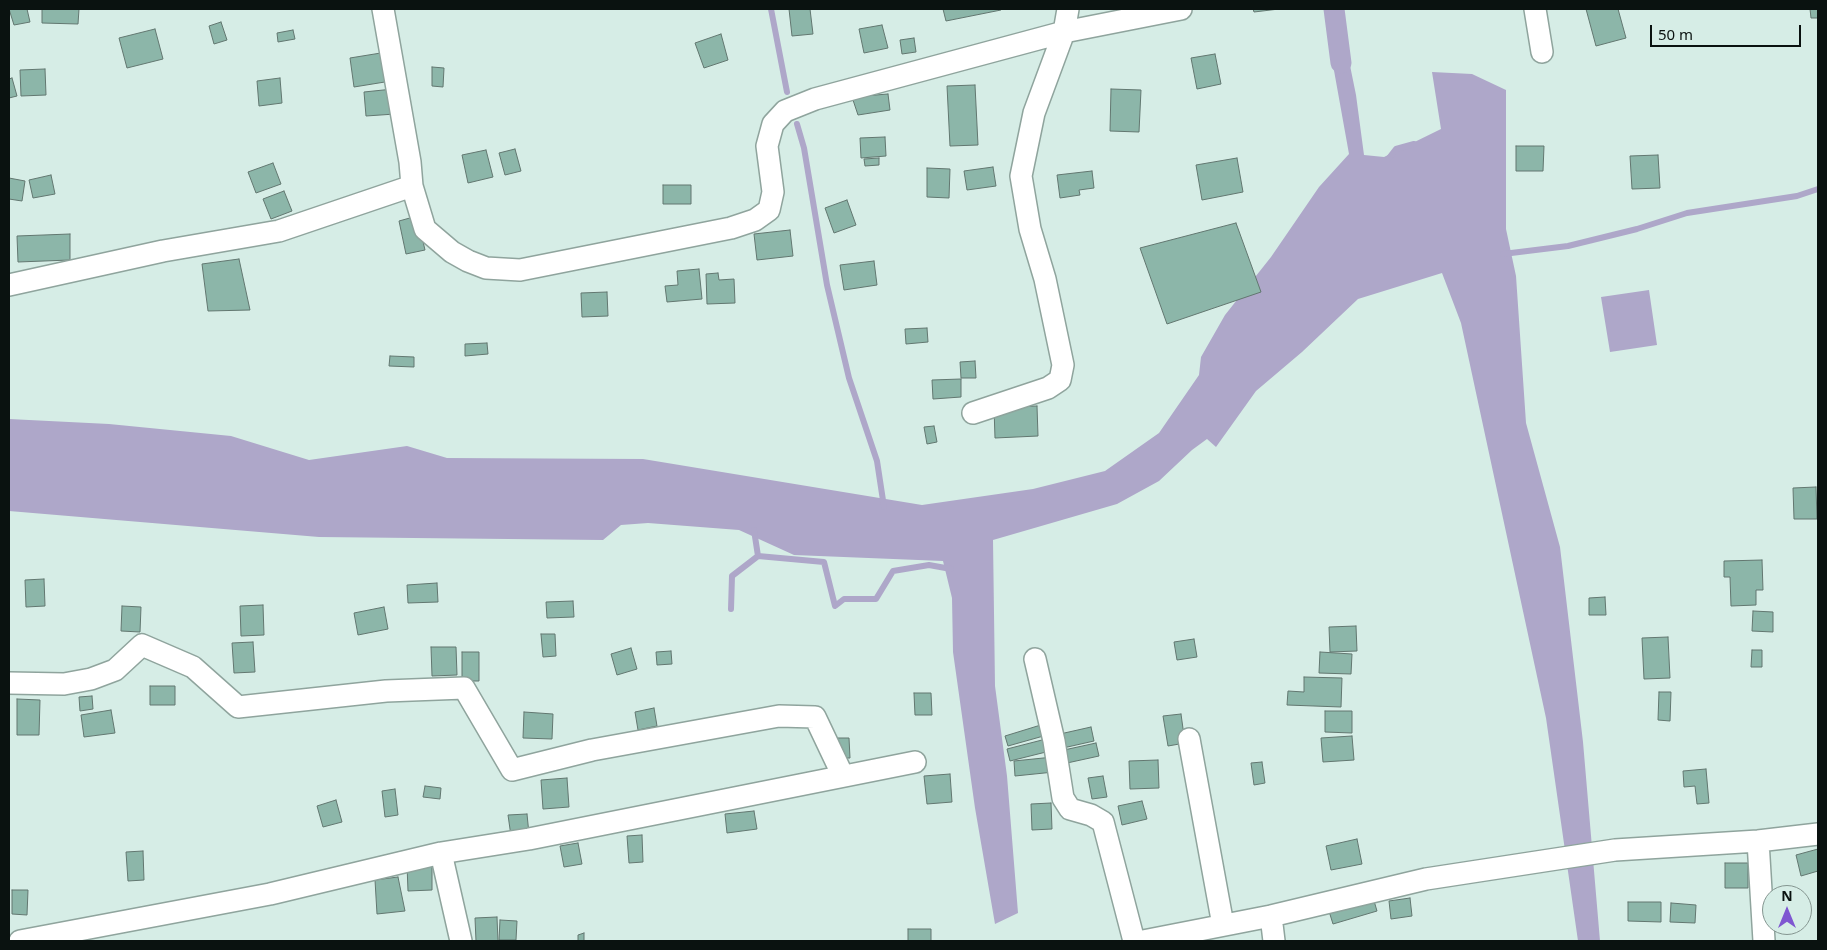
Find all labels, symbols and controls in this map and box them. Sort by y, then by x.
scale bar [1652,15,1803,47]
text: 50 m [1658,24,1693,44]
north arrow [1762,885,1812,935]
text: N [1781,886,1793,905]

